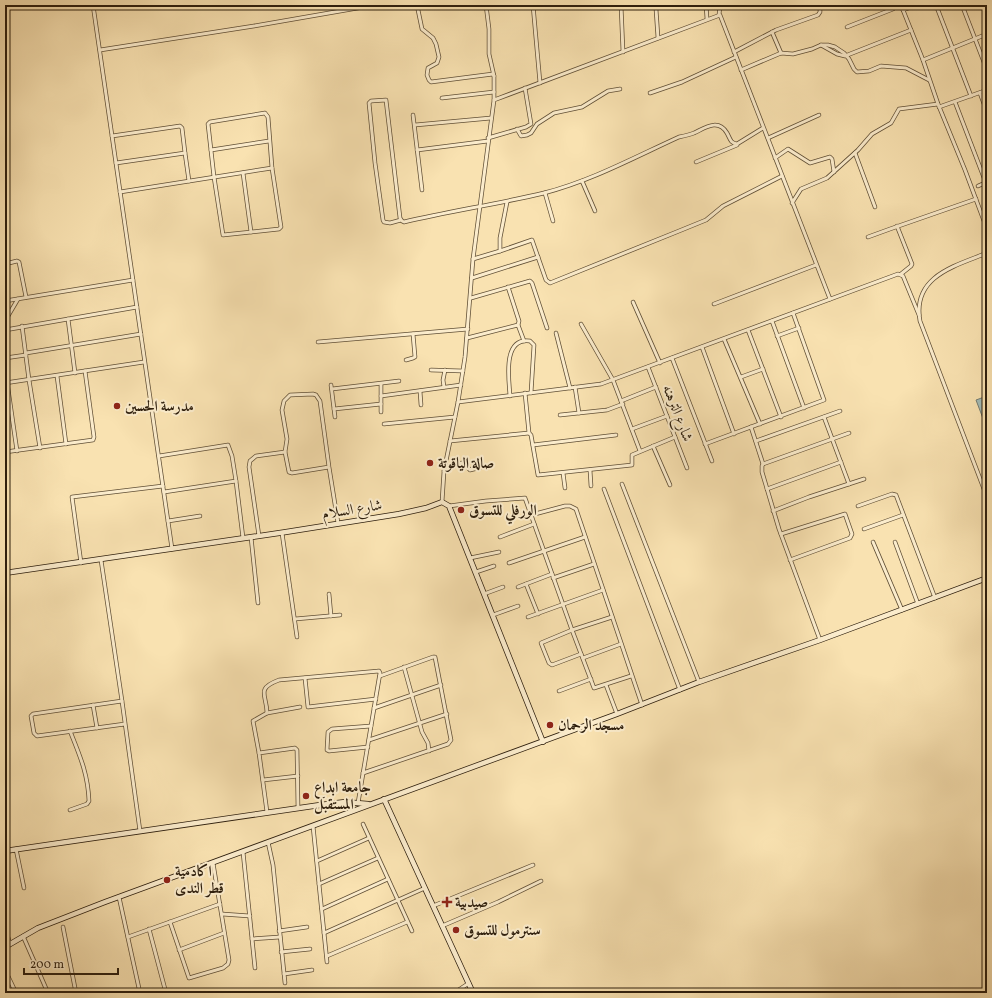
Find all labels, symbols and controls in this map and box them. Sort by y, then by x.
street label: شارع الترهنه [655,382,697,445]
place label: مدرسة الحسين [125,397,194,418]
marker: مدرسة الحسين [112,401,122,411]
place label: صالة الياقوتة [438,454,494,475]
marker: صالة الياقوتة [425,458,435,468]
street label: شارع السلام [321,495,384,527]
place label: الورفلي للتسوق [469,501,537,525]
marker: الورفلي للتسوق [456,505,466,515]
place label: مسجد الرحمان [558,716,624,737]
marker: مسجد الرحمان [545,720,555,730]
place label: جامعة ابداع المستقبل [314,778,371,816]
marker: جامعة ابداع المستقبل [301,791,311,801]
place label: اكادمية قطر الندى [175,862,224,900]
marker: اكادمية قطر الندى [162,875,172,885]
place label: صيدبية [455,893,488,914]
marker: صيدبية [442,897,452,907]
place label: سنترمول للتسوق [464,921,541,942]
marker: سنترمول للتسوق [451,925,461,935]
scale bar [24,950,118,976]
text: 200 m [30,957,64,973]

